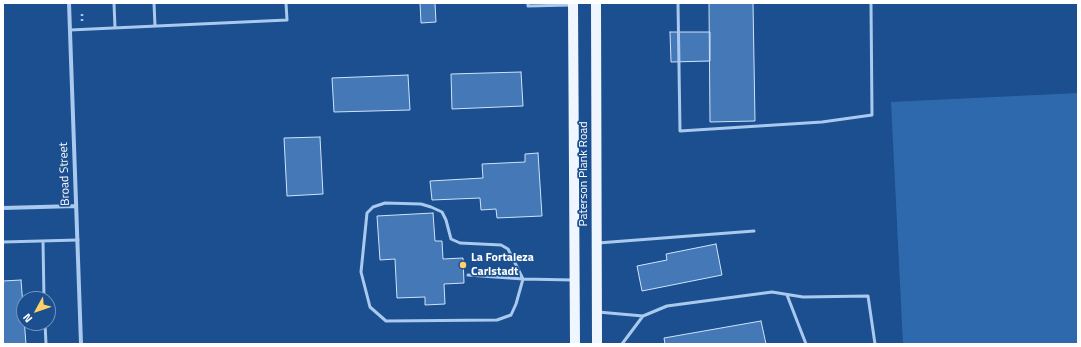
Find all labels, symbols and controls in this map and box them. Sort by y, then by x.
street label: Paterson Plank Road [577,121,591,227]
street label: Broad Street [57,142,73,206]
place label: La Fortaleza Carlstadt [471,251,534,279]
marker: La Fortaleza Carlstadt [458,260,468,270]
north arrow [16,291,56,331]
text: N [19,310,36,326]

